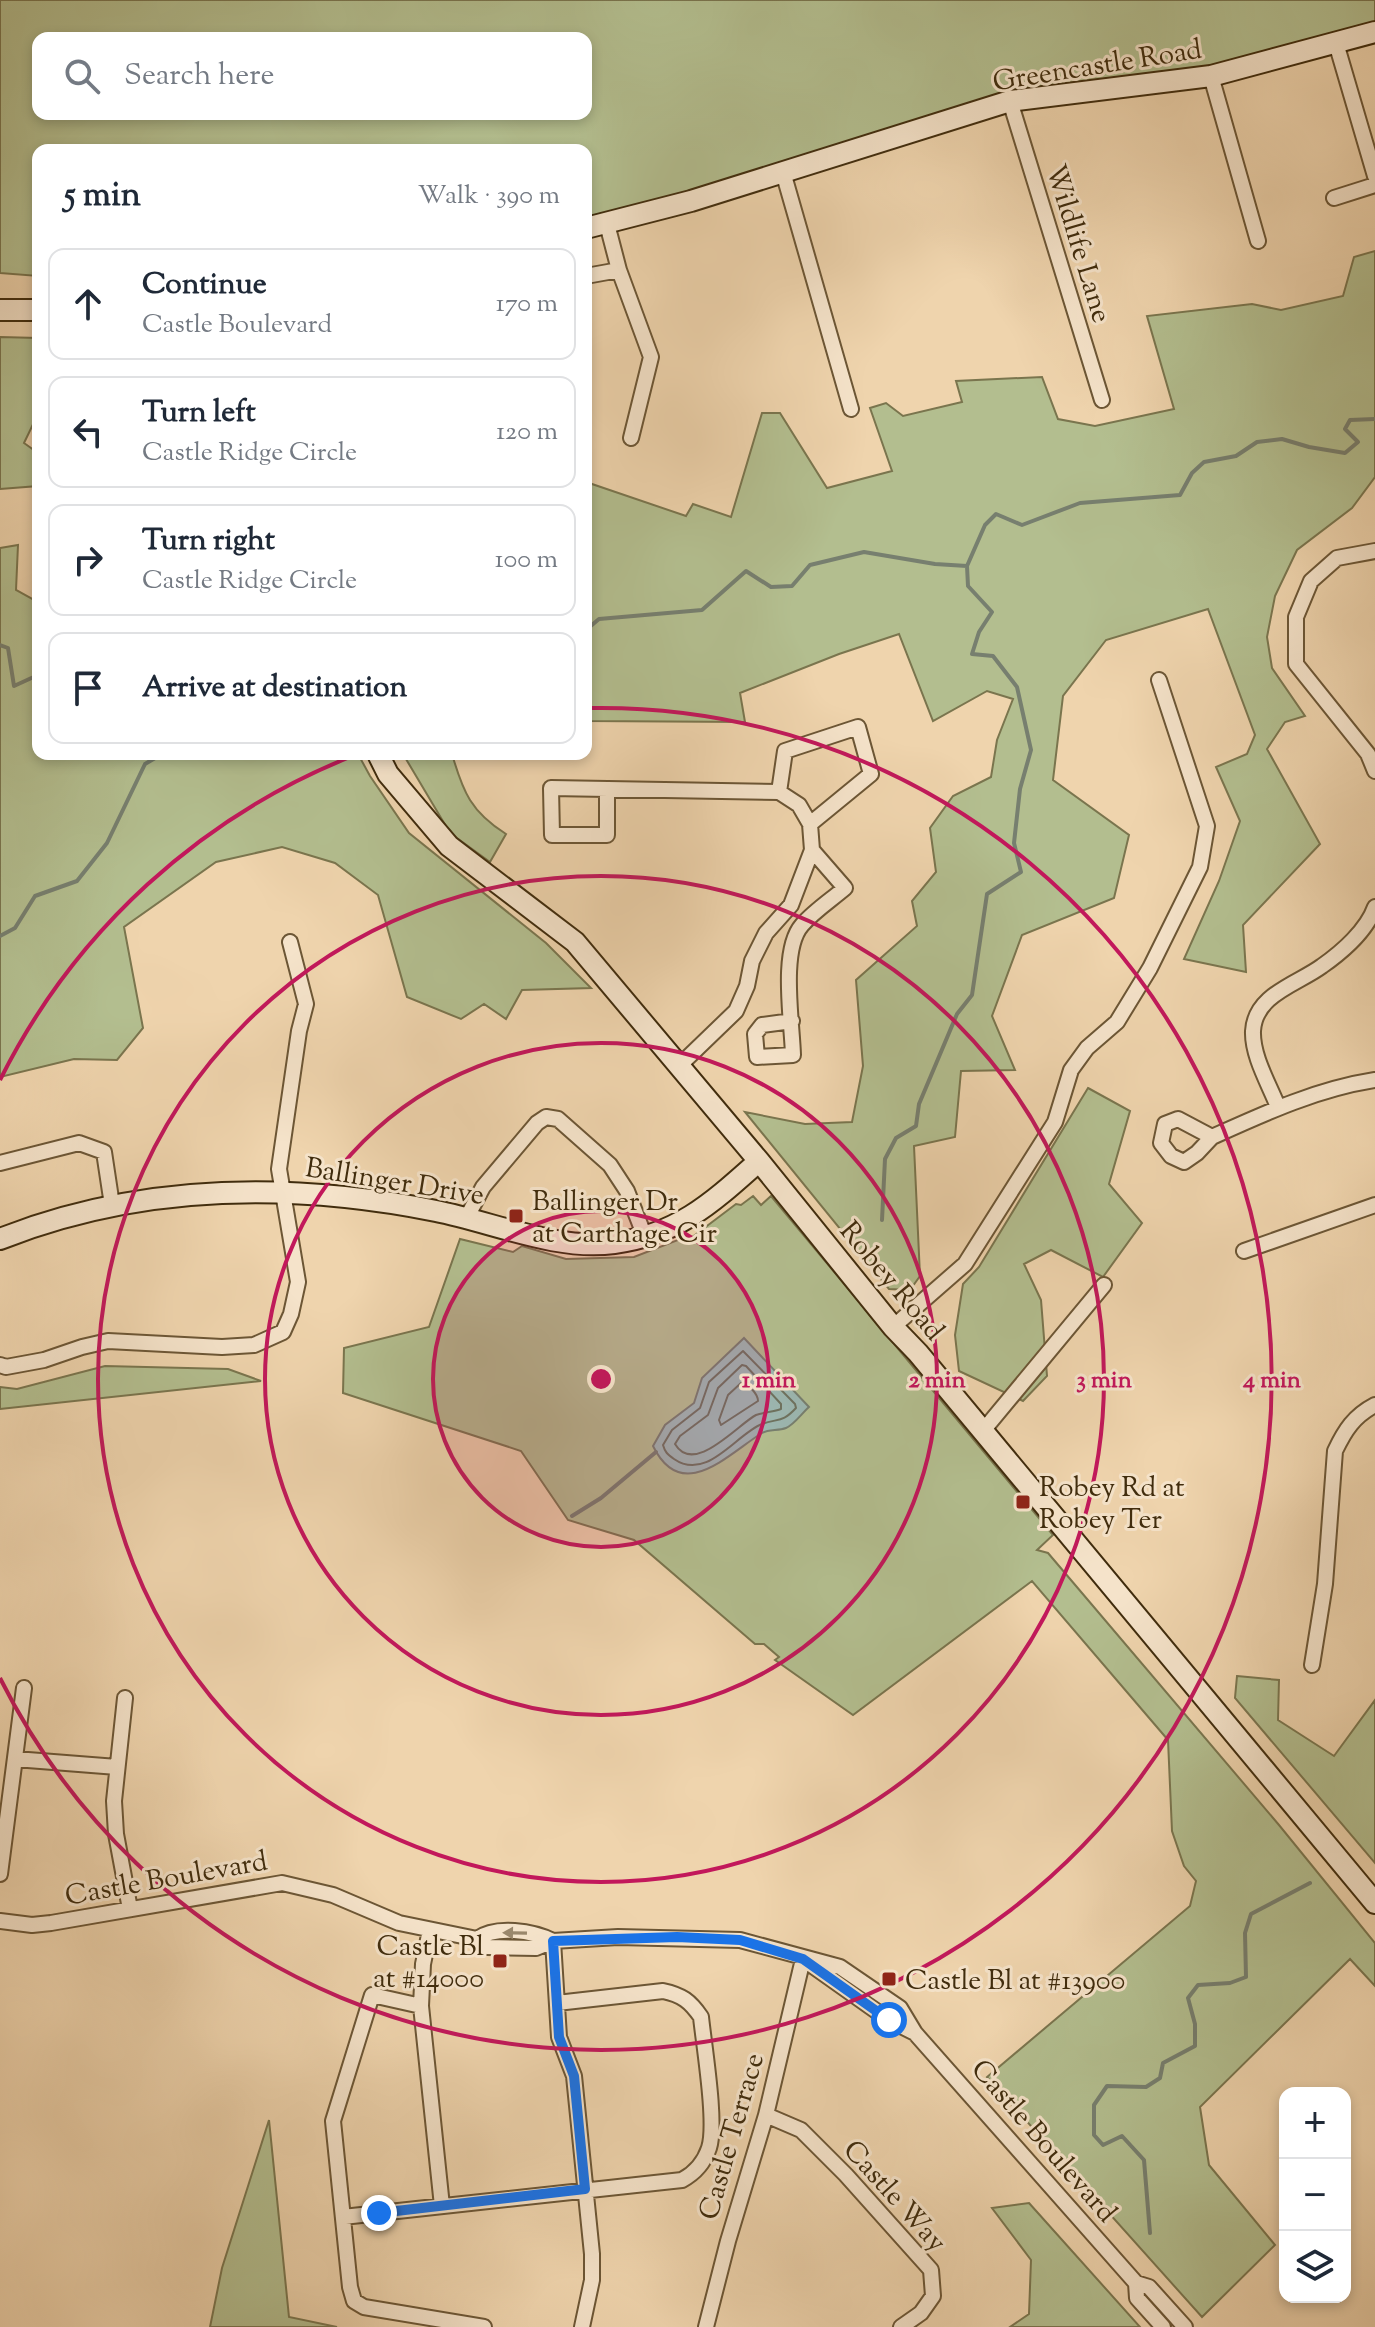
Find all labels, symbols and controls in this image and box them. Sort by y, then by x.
street label: Greencastle Road [990,31,1205,103]
search box [32,32,592,120]
icon: search [60,54,104,98]
text: Search here [124,55,274,98]
street label: Wildlife Lane [1034,160,1120,328]
text: 5 min [64,172,141,221]
text: Walk · 390 m [418,178,560,215]
text: Continue [142,264,267,307]
icon: ahead [66,282,110,326]
text: 170 m [496,286,558,323]
text: Castle Boulevard [142,307,332,344]
text: Turn left [142,392,256,435]
icon: left [66,410,110,454]
text: 120 m [496,414,558,451]
text: Castle Ridge Circle [142,435,357,472]
text: Turn right [142,520,275,563]
icon: right [66,538,110,582]
text: 100 m [495,542,558,579]
text: Castle Ridge Circle [142,563,357,600]
icon: arrive [66,666,110,710]
text: Arrive at destination [142,667,407,710]
street label: Ballinger Drive [302,1149,487,1217]
place label: Ballinger Dr at Carthage Cir [532,1183,717,1255]
marker: Ballinger Dr at Carthage Cir [507,1207,525,1225]
street label: Robey Road [829,1213,953,1351]
text: 1 min [742,1364,797,1398]
text: 2 min [908,1364,966,1398]
text: 3 min [1076,1364,1133,1398]
text: 4 min [1242,1364,1302,1398]
centre of rings [587,1365,615,1393]
place label: Robey Rd at Robey Ter [1039,1469,1185,1541]
marker: Robey Rd at Robey Ter [1014,1493,1032,1511]
street label: Castle Boulevard [62,1842,271,1917]
one-way arrow [502,1927,527,1939]
place label: Castle Bl at #14000 [373,1928,484,2000]
marker: Castle Bl at #14000 [491,1952,509,1970]
place label: Castle Bl at #13900 [905,1962,1125,2002]
marker: Castle Bl at #13900 [880,1970,898,1988]
route start [871,2002,907,2038]
street label: Castle Terrace [690,2049,776,2225]
street label: Castle Boulevard [960,2052,1125,2233]
map controls [1279,2087,1351,2303]
button: + [1279,2087,1351,2159]
street label: Castle Way [833,2132,955,2262]
button: − [1279,2159,1351,2231]
route end [361,2195,397,2231]
button: layers [1279,2231,1351,2303]

